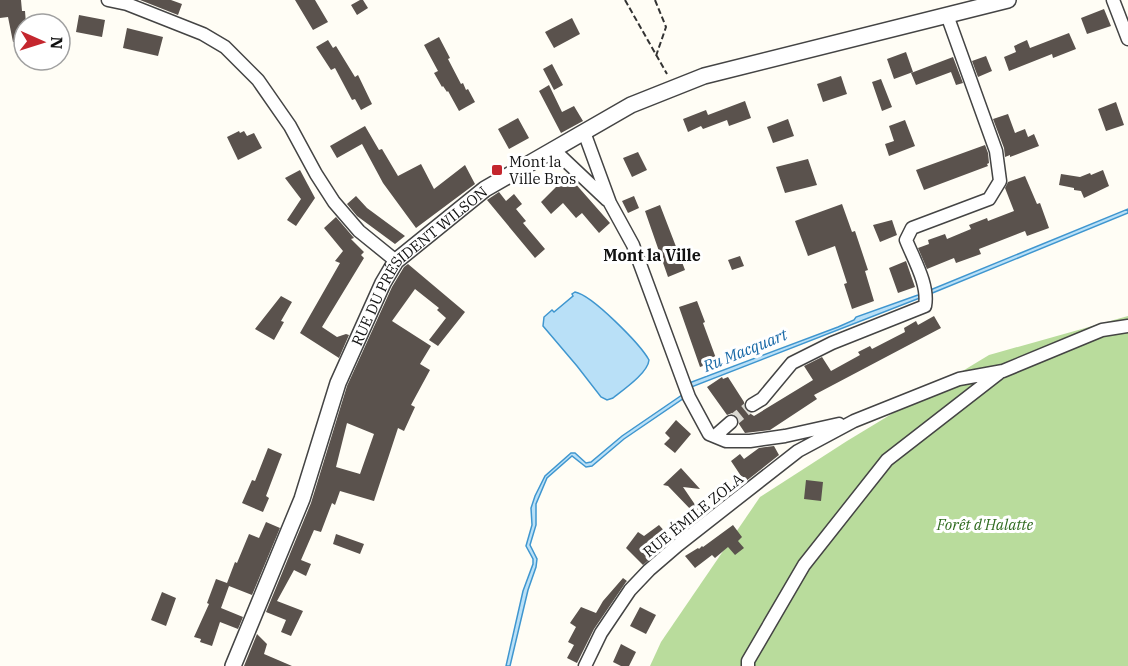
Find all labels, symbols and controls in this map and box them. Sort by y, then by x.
north arrow [12,12,72,72]
text: N [47,36,67,50]
place label: Mont la Ville Bros [509,152,576,188]
marker: Mont la Ville Bros [490,163,504,177]
street label: RUE DU PRÉSIDENT WILSON [347,182,491,348]
district label: Mont la Ville [603,245,701,265]
water label: Ru Macquart [699,324,791,376]
street label: RUE ÉMILE ZOLA [639,468,747,561]
park label: Forêt d'Halatte [936,515,1034,534]

